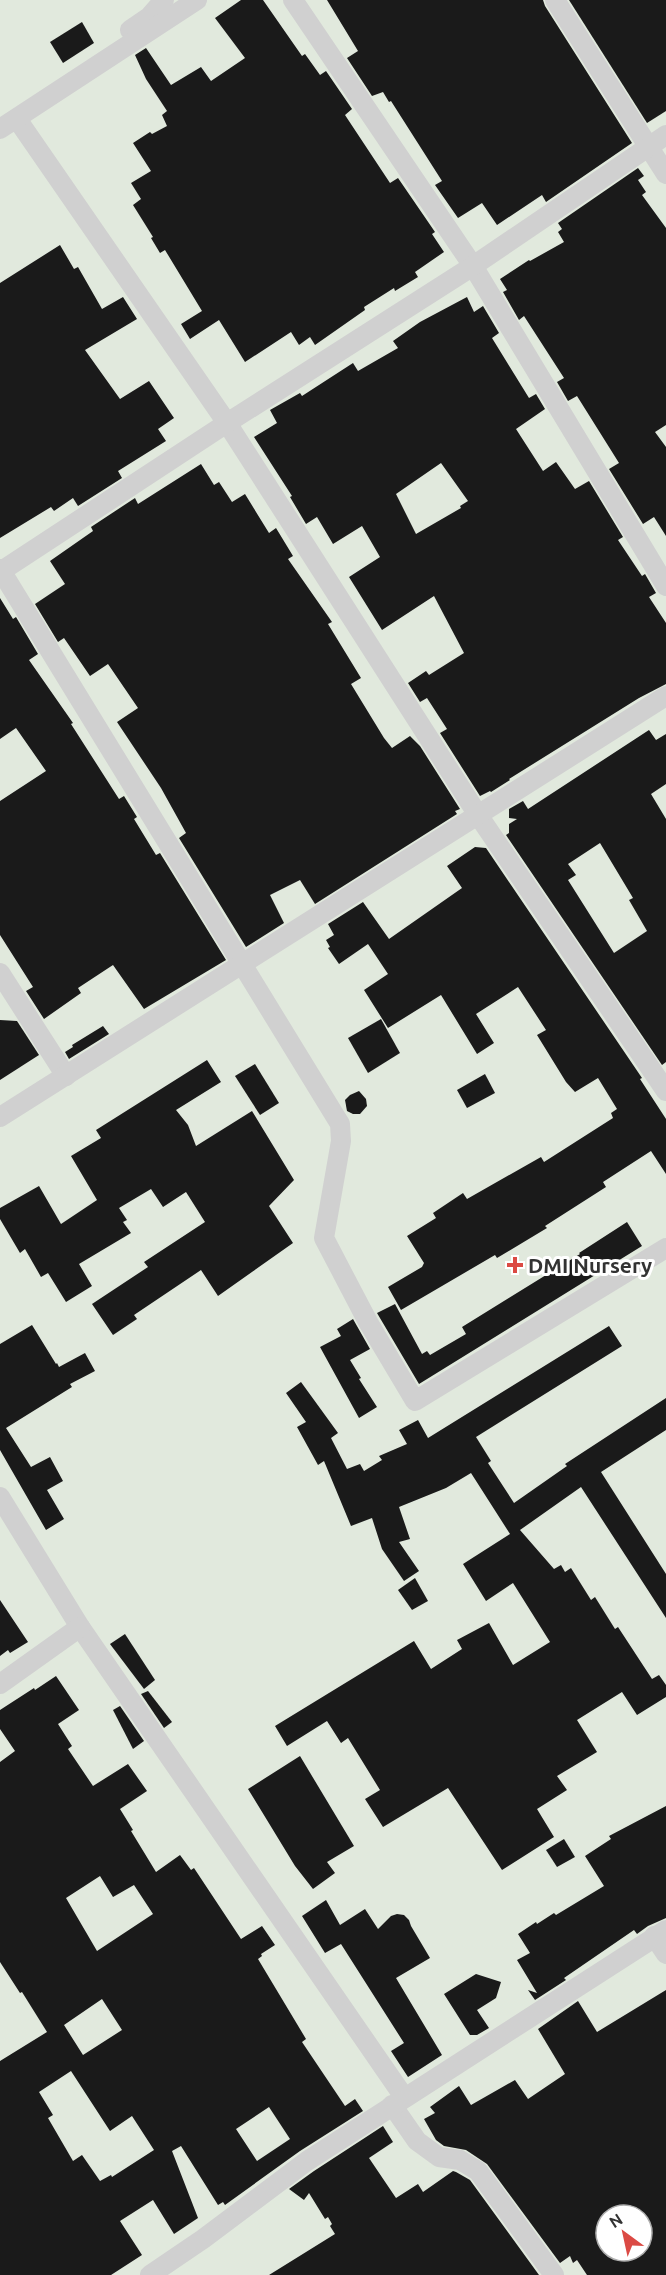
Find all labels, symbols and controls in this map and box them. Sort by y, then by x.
place label: DMI Nursery [528,1253,652,1277]
marker: DMI Nursery [506,1256,524,1274]
north arrow [594,2203,654,2263]
text: N [606,2210,626,2231]

